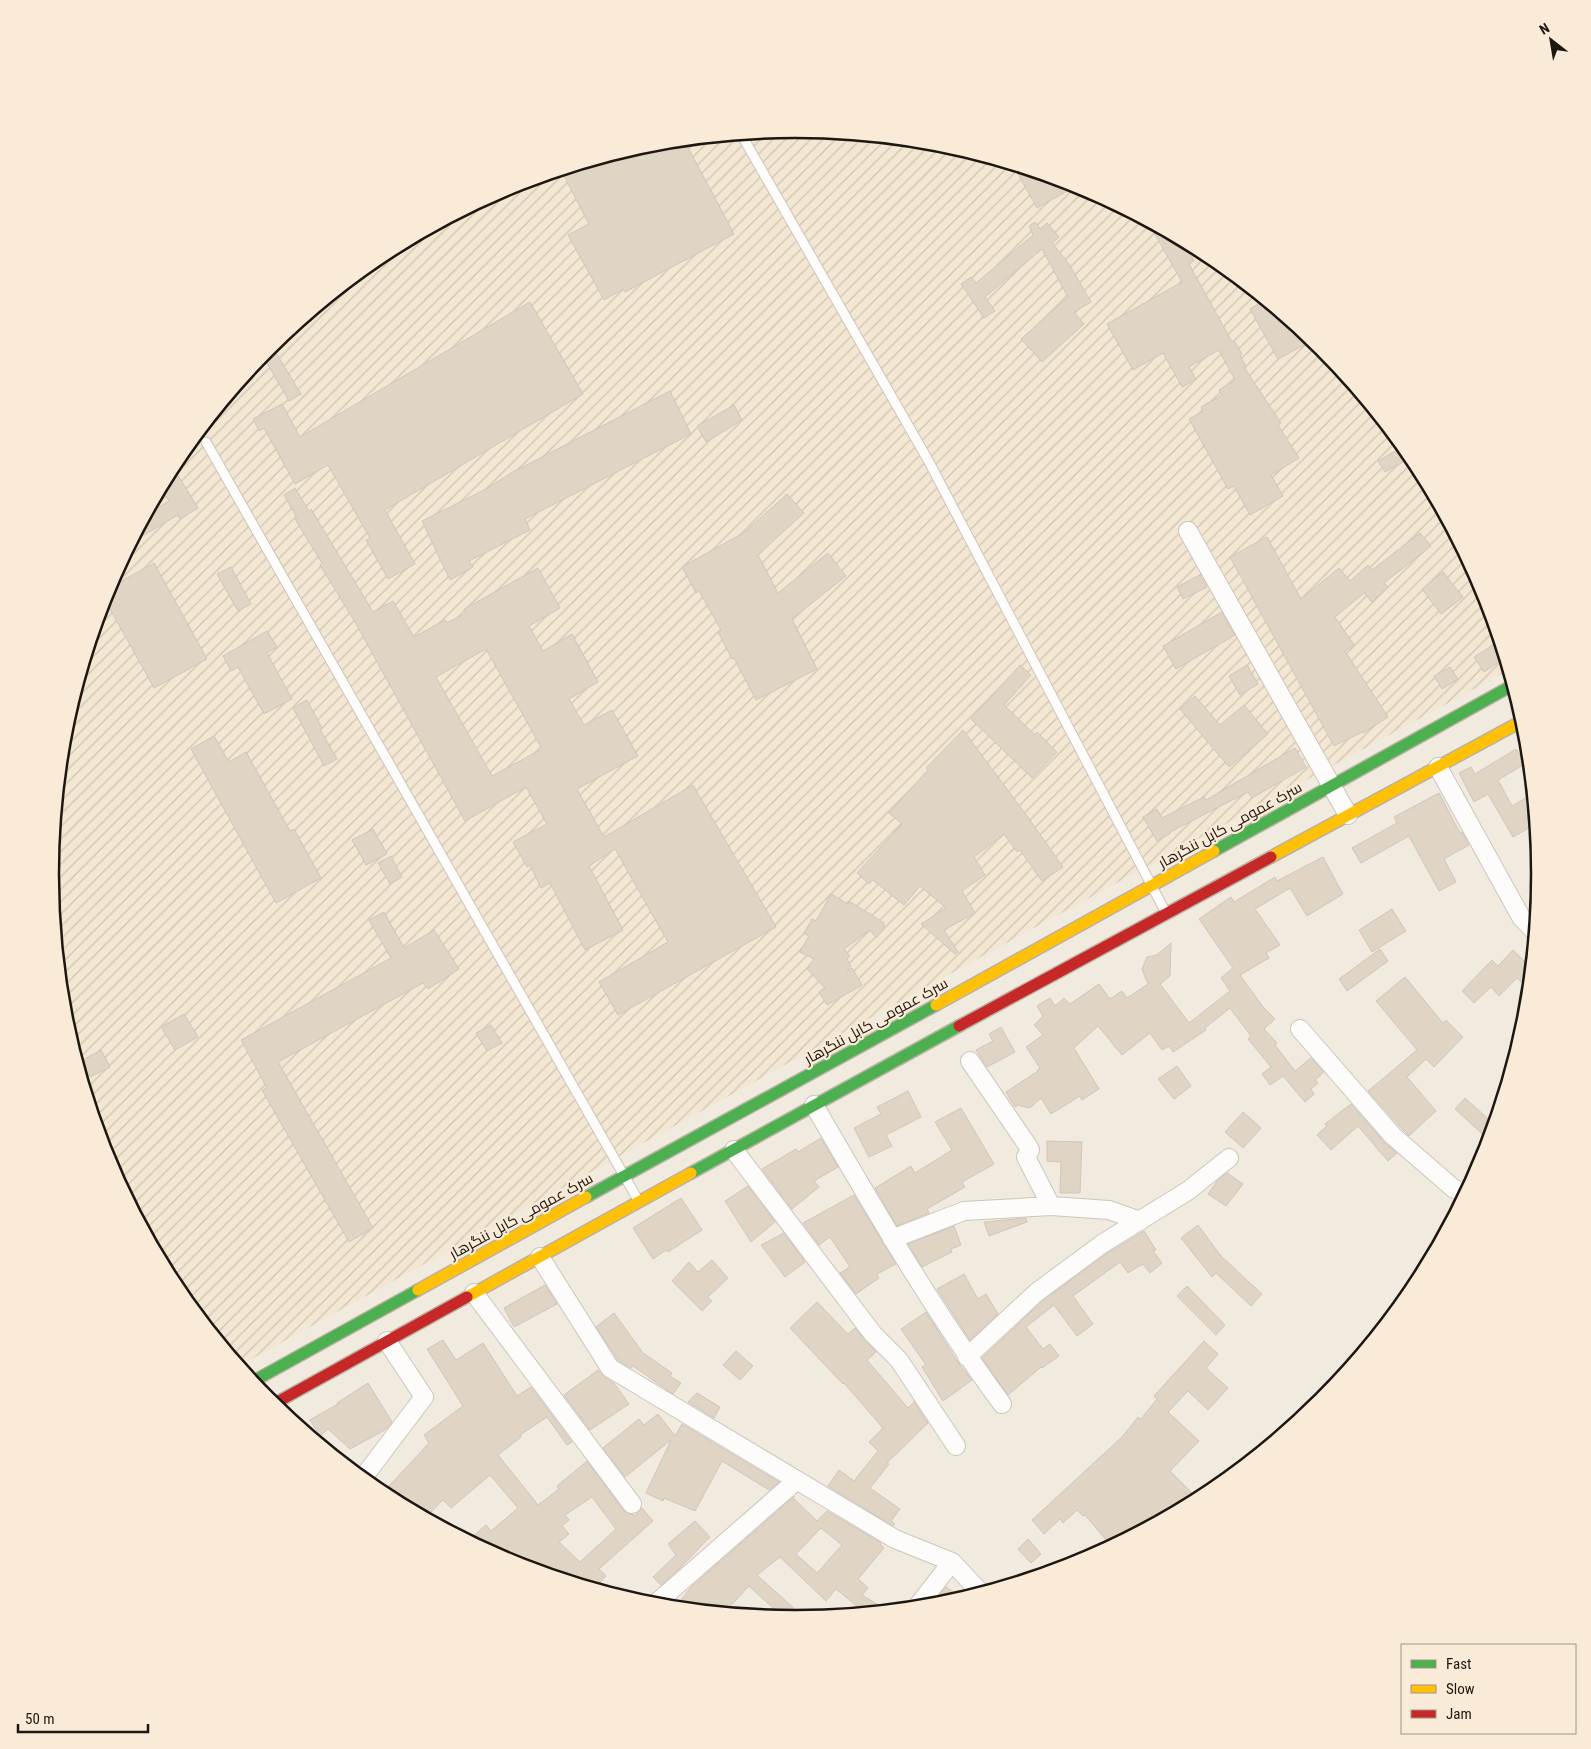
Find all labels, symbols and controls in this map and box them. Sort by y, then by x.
north arrow [1526,15,1576,65]
text: N [1537,20,1552,38]
street label: سرک عمومی کابل ننگرهار [1154,778,1305,873]
street label: سرک عمومی کابل ننگرهار [800,974,951,1069]
street label: سرک عمومی کابل ننگرهار [445,1169,596,1264]
legend [1401,1644,1576,1734]
text: Fast [1446,1655,1471,1673]
text: Slow [1446,1680,1475,1698]
scale bar [18,1702,148,1734]
text: Jam [1446,1705,1472,1723]
text: 50 m [25,1710,55,1728]

